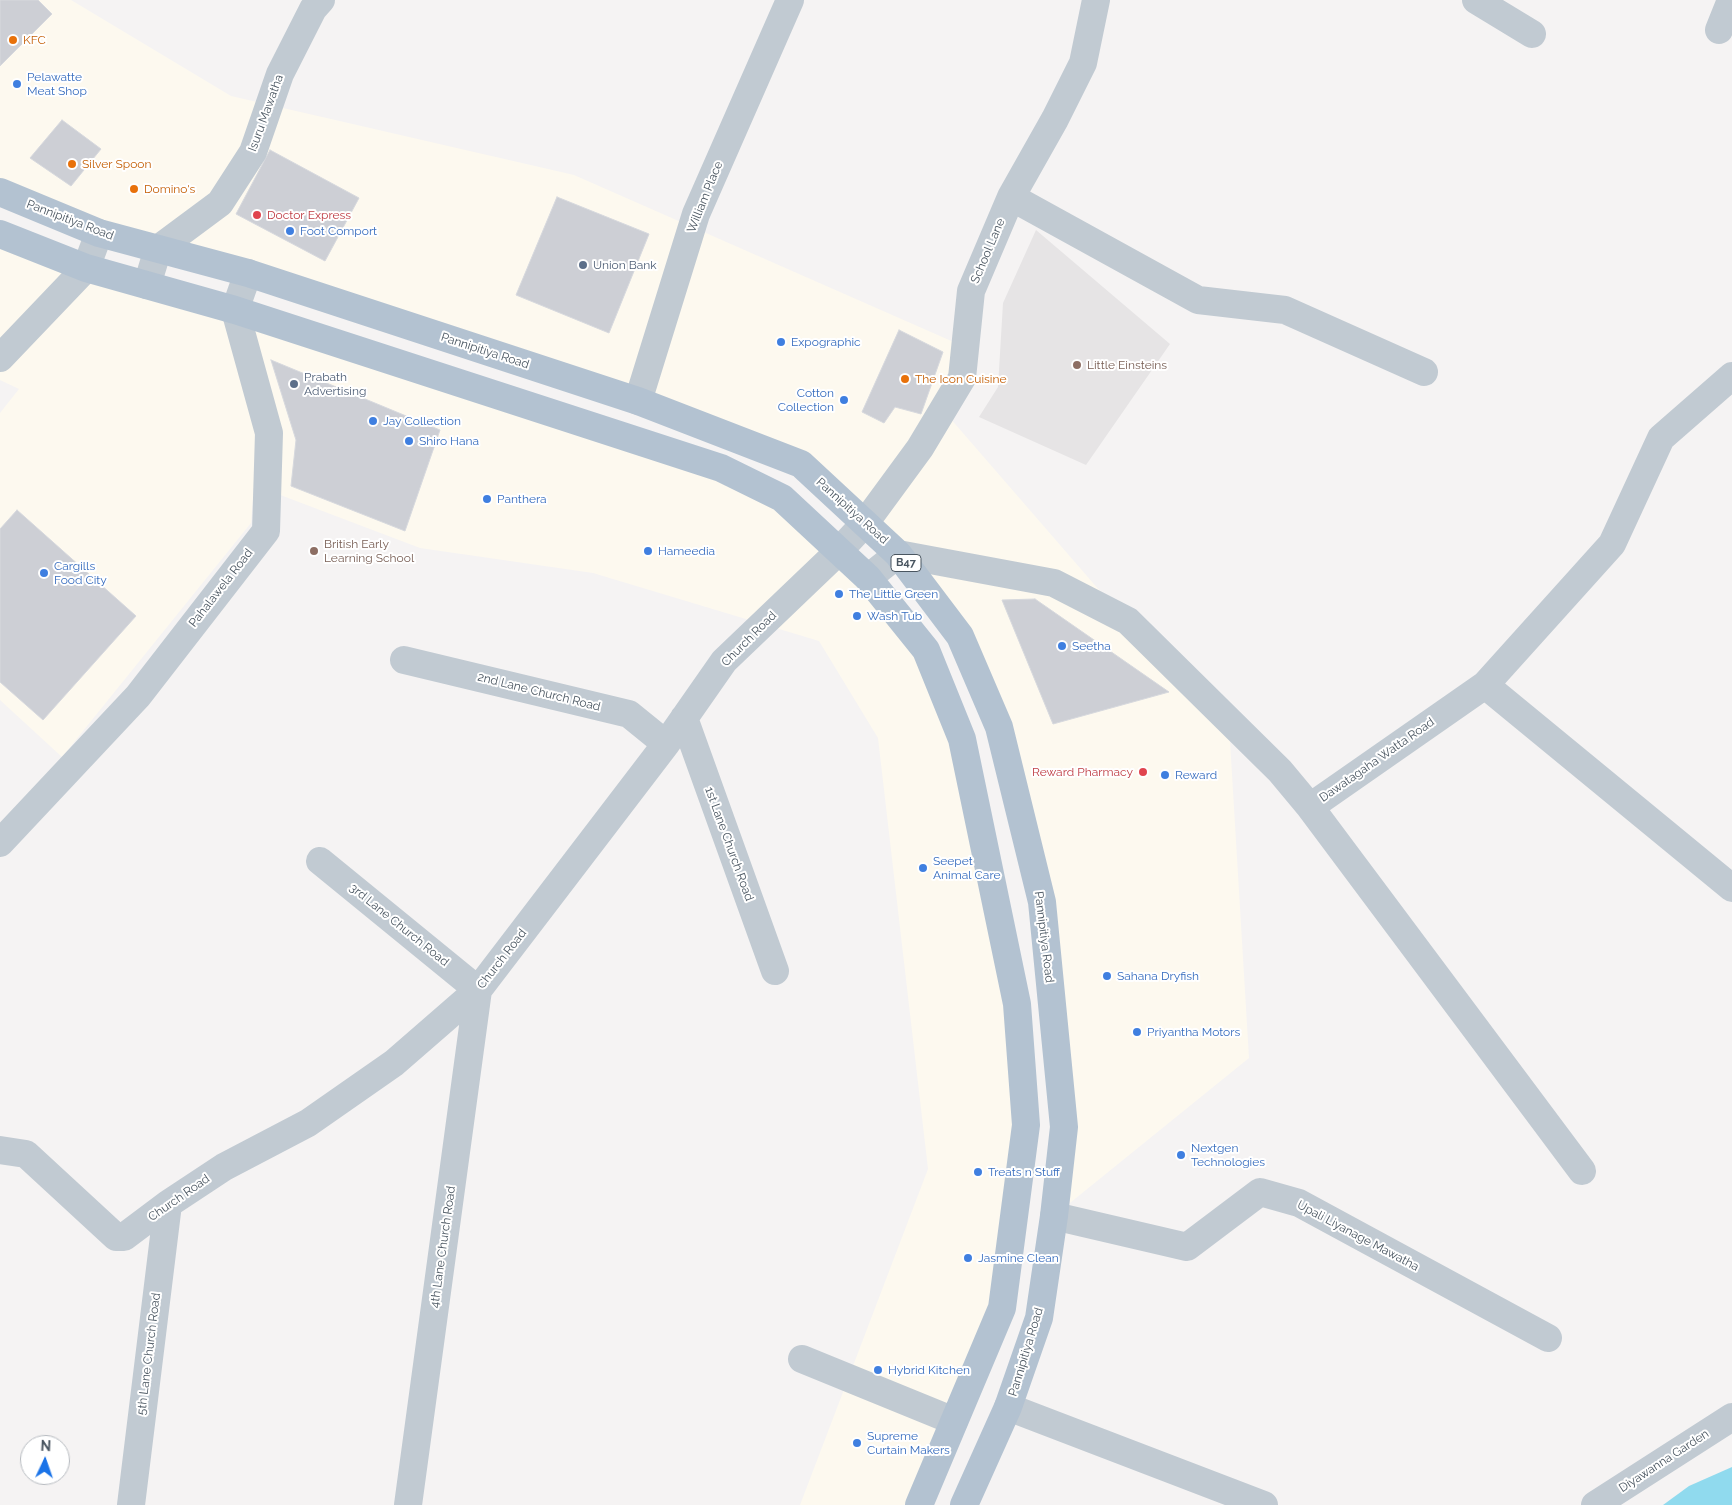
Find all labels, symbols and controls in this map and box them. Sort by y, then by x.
place label: KFC [23,33,46,47]
marker: KFC [7,34,19,46]
place label: Pelawatte Meat Shop [27,70,87,98]
street label: Isuru Mawatha [245,73,287,153]
marker: Pelawatte Meat Shop [11,78,23,90]
place label: Silver Spoon [82,157,151,171]
marker: Silver Spoon [66,158,78,170]
street label: William Place [684,159,726,235]
place label: Domino's [144,182,195,196]
marker: Domino's [128,183,140,195]
street label: Pannipitiya Road [25,197,115,243]
place label: Doctor Express [267,208,351,222]
marker: Doctor Express [251,209,263,221]
street label: School Lane [968,216,1008,286]
place label: Foot Comport [300,224,377,238]
marker: Foot Comport [284,225,296,237]
place label: Union Bank [593,258,657,272]
marker: Union Bank [577,259,589,271]
street label: Pannipitiya Road [439,330,531,372]
place label: Expographic [791,335,861,349]
marker: Expographic [775,336,787,348]
place label: Little Einsteins [1087,358,1167,372]
marker: Little Einsteins [1071,359,1083,371]
place label: Prabath Advertising [304,370,366,398]
place label: The Icon Cuisine [915,372,1006,386]
marker: The Icon Cuisine [899,373,911,385]
marker: Prabath Advertising [288,378,300,390]
place label: Cotton Collection [778,386,834,414]
marker: Cotton Collection [838,394,850,406]
place label: Jay Collection [383,414,461,428]
marker: Jay Collection [367,415,379,427]
place label: Shiro Hana [419,434,479,448]
marker: Shiro Hana [403,435,415,447]
street label: Pannipitiya Road [813,475,891,547]
place label: Panthera [497,492,547,506]
marker: Panthera [481,493,493,505]
place label: British Early Learning School [324,537,414,565]
place label: Hameedia [658,544,715,558]
marker: British Early Learning School [308,545,320,557]
marker: Hameedia [642,545,654,557]
street label: Pahalawela Road [186,546,256,630]
road number: B47 [891,554,921,572]
place label: Cargills Food City [54,559,107,587]
marker: Cargills Food City [38,567,50,579]
place label: The Little Green [849,587,938,601]
marker: The Little Green [833,588,845,600]
street label: Church Road [719,609,779,669]
place label: Wash Tub [867,609,922,623]
marker: Wash Tub [851,610,863,622]
place label: Seetha [1072,639,1111,653]
marker: Seetha [1056,640,1068,652]
street label: 2nd Lane Church Road [476,670,602,714]
street label: Dawatagaha Watta Road [1317,715,1437,805]
place label: Reward Pharmacy [1032,765,1133,779]
marker: Reward Pharmacy [1137,766,1149,778]
place label: Reward [1175,768,1217,782]
marker: Reward [1159,769,1171,781]
street label: 1st Lane Church Road [702,785,756,903]
place label: Seepet Animal Care [933,854,1000,882]
marker: Seepet Animal Care [917,862,929,874]
street label: 3rd Lane Church Road [347,881,451,969]
street label: Pannipitiya Road [1031,891,1057,983]
street label: Church Road [474,926,530,992]
place label: Sahana Dryfish [1117,969,1199,983]
marker: Sahana Dryfish [1101,970,1113,982]
place label: Priyantha Motors [1147,1025,1240,1039]
marker: Priyantha Motors [1131,1026,1143,1038]
place label: Nextgen Technologies [1191,1141,1265,1169]
marker: Nextgen Technologies [1175,1149,1187,1161]
place label: Treats n Stuff [988,1165,1060,1179]
marker: Treats n Stuff [972,1166,984,1178]
street label: Church Road [145,1172,213,1224]
street label: 4th Lane Church Road [427,1185,459,1309]
street label: Upali Liyanage Mawatha [1295,1198,1421,1274]
place label: Jasmine Clean [978,1251,1059,1265]
marker: Jasmine Clean [962,1252,974,1264]
street label: 5th Lane Church Road [134,1292,164,1416]
street label: Pannipitiya Road [1006,1306,1046,1398]
place label: Hybrid Kitchen [888,1363,970,1377]
marker: Hybrid Kitchen [872,1364,884,1376]
street label: Diyawanna Garden [1616,1427,1712,1495]
place label: Supreme Curtain Makers [867,1429,950,1457]
north arrow [20,1435,70,1485]
marker: Supreme Curtain Makers [851,1437,863,1449]
text: N [40,1438,51,1454]

